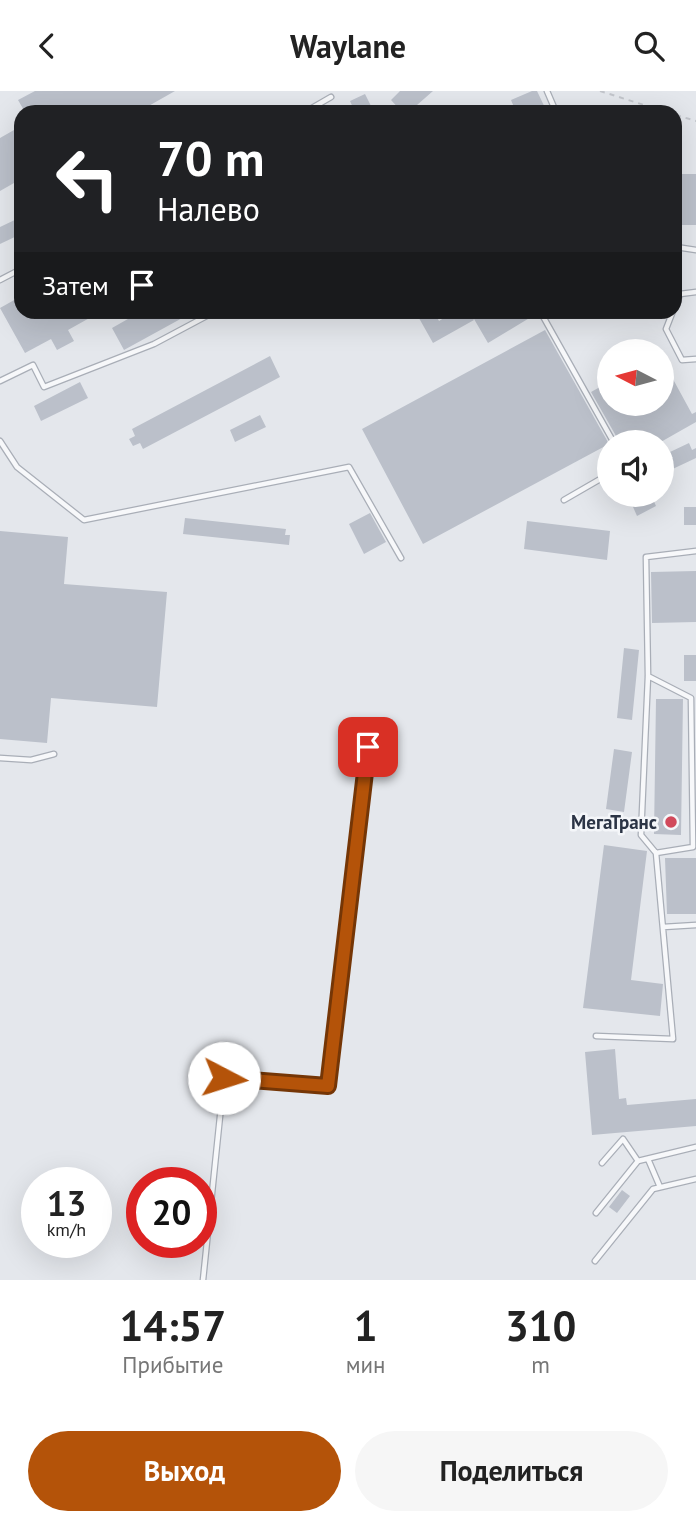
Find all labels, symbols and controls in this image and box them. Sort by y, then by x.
text: Waylane [290,25,406,67]
icon: back [28,27,66,65]
icon: search [630,27,668,65]
text: 70 m [157,126,264,190]
icon: left [42,133,133,224]
text: Налево [157,188,260,230]
icon: arrive [123,266,161,304]
text: Затем [42,269,109,302]
north arrow [597,339,674,417]
map controls [597,339,674,507]
button: sound [597,430,674,507]
pin [338,717,398,777]
icon: arrive [349,728,387,766]
place label: МегаТранс [571,810,657,834]
marker: МегаТранс [663,814,679,830]
position arrow [187,1041,261,1115]
speed limit sign: 20 [126,1167,217,1258]
text: 13 [47,1180,86,1226]
text: km/h [47,1218,86,1241]
text: 14:57 [120,1298,226,1353]
text: 1 [354,1298,377,1353]
text: 310 [505,1298,576,1353]
text: Прибытие [122,1350,223,1379]
text: мин [346,1350,385,1379]
text: m [531,1350,550,1379]
button: Выход [28,1431,341,1511]
button: Поделиться [355,1431,668,1511]

